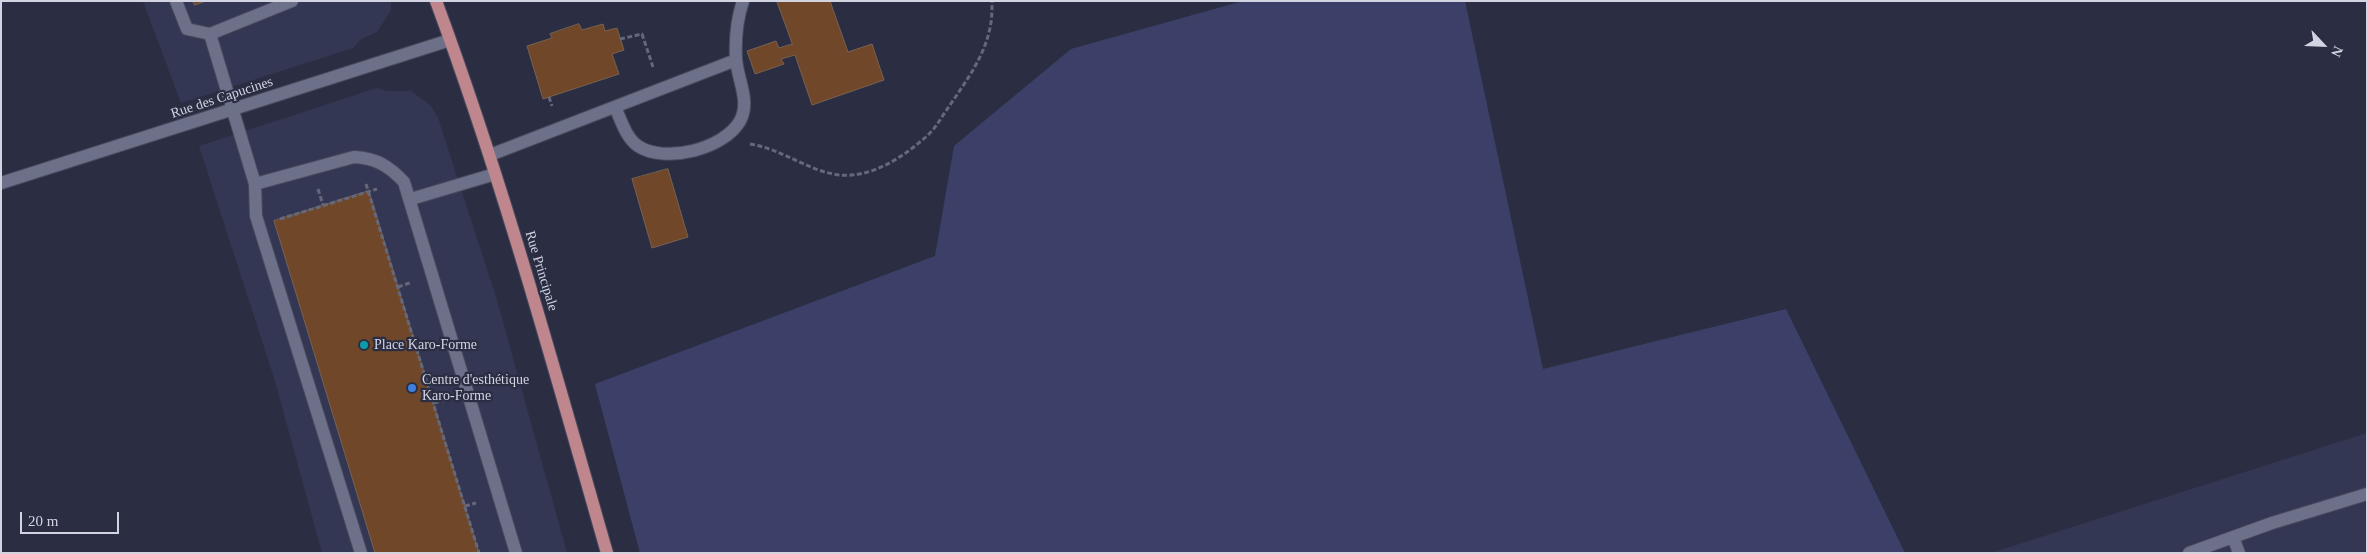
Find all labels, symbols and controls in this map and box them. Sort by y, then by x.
north arrow [2298,20,2348,70]
text: N [2328,44,2346,59]
street label: Rue des Capucines [169,74,275,122]
street label: Rue Principale [521,229,561,313]
place label: Place Karo-Forme [374,337,477,353]
marker: Place Karo-Forme [358,339,370,351]
place label: Centre d'esthétique Karo-Forme [422,372,529,404]
marker: Centre d'esthétique Karo-Forme [406,382,418,394]
scale bar [22,502,121,534]
text: 20 m [28,513,58,529]

